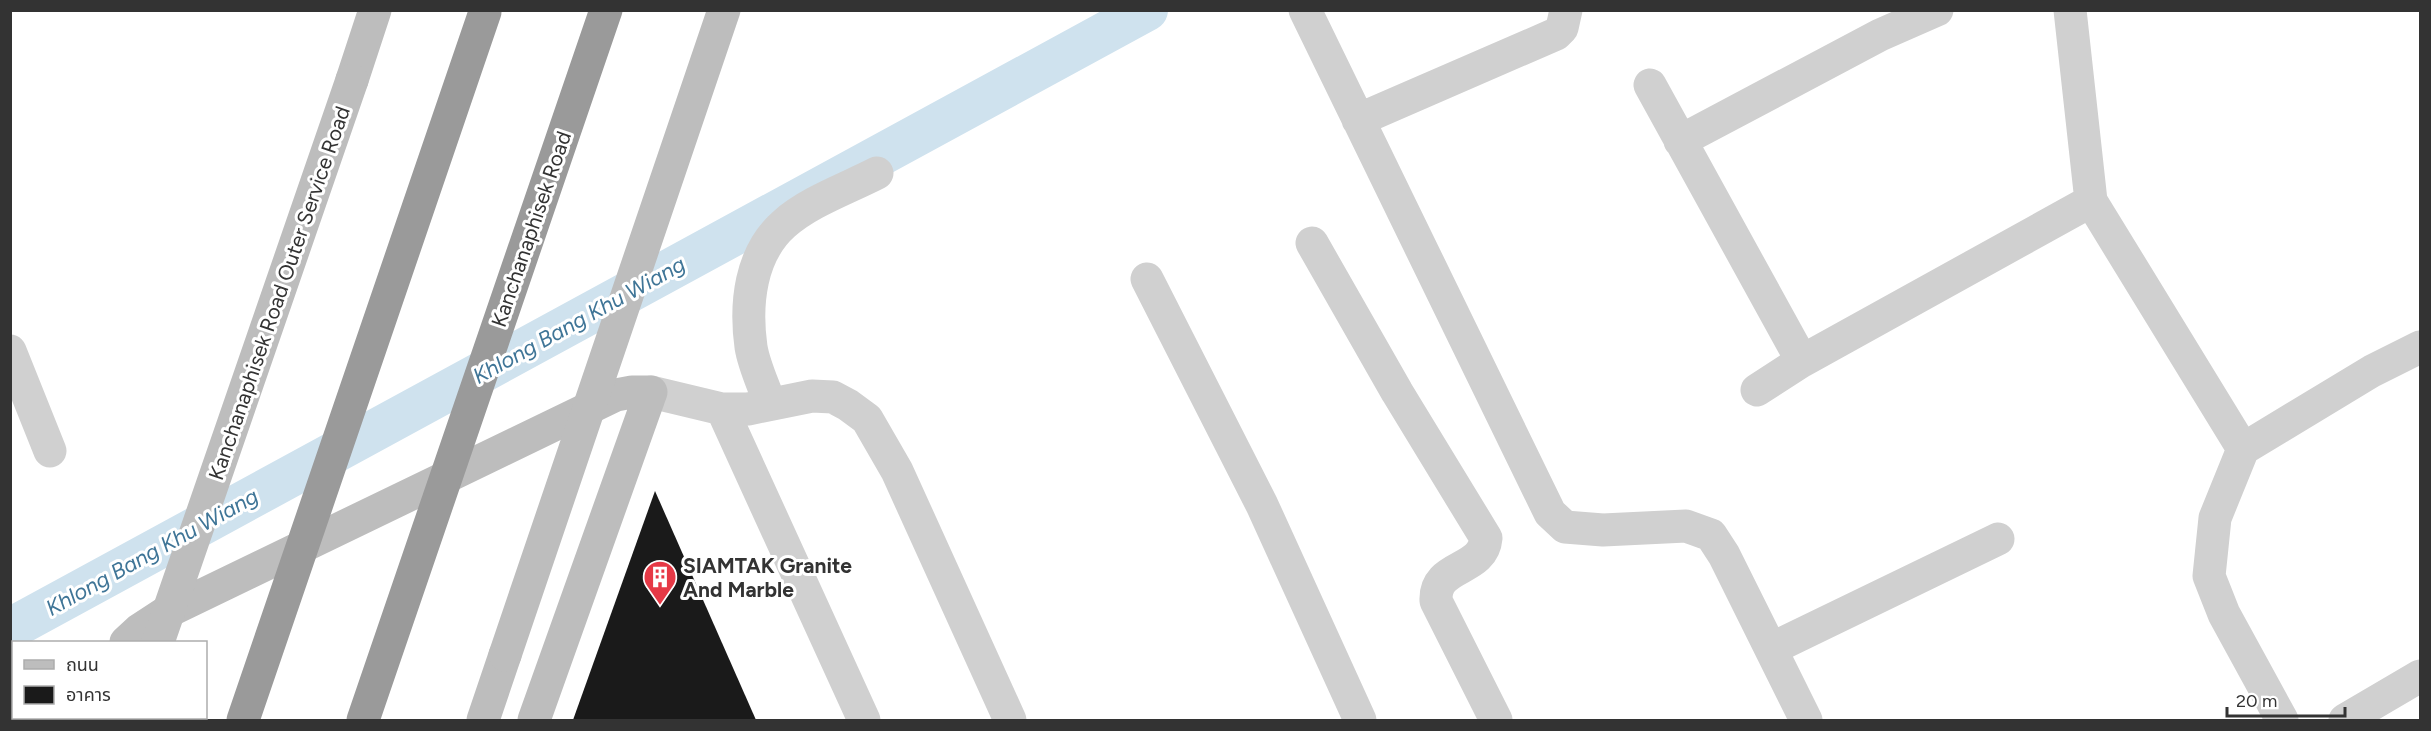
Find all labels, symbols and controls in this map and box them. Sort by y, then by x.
street label: Kanchanaphisek Road Outer Service Road [203,103,355,483]
street label: Kanchanaphisek Road [486,128,576,330]
water label: Khlong Bang Khu Wiang [468,250,690,390]
water label: Khlong Bang Khu Wiang [41,482,263,622]
place label: SIAMTAK Granite And Marble [683,553,852,602]
building icon: SIAMTAK Granite And Marble [642,559,678,606]
legend [12,641,207,719]
text: ถนน [66,654,99,676]
scale bar [2227,680,2346,718]
text: อาคาร [66,684,111,706]
text: 20 m [2236,690,2277,712]

